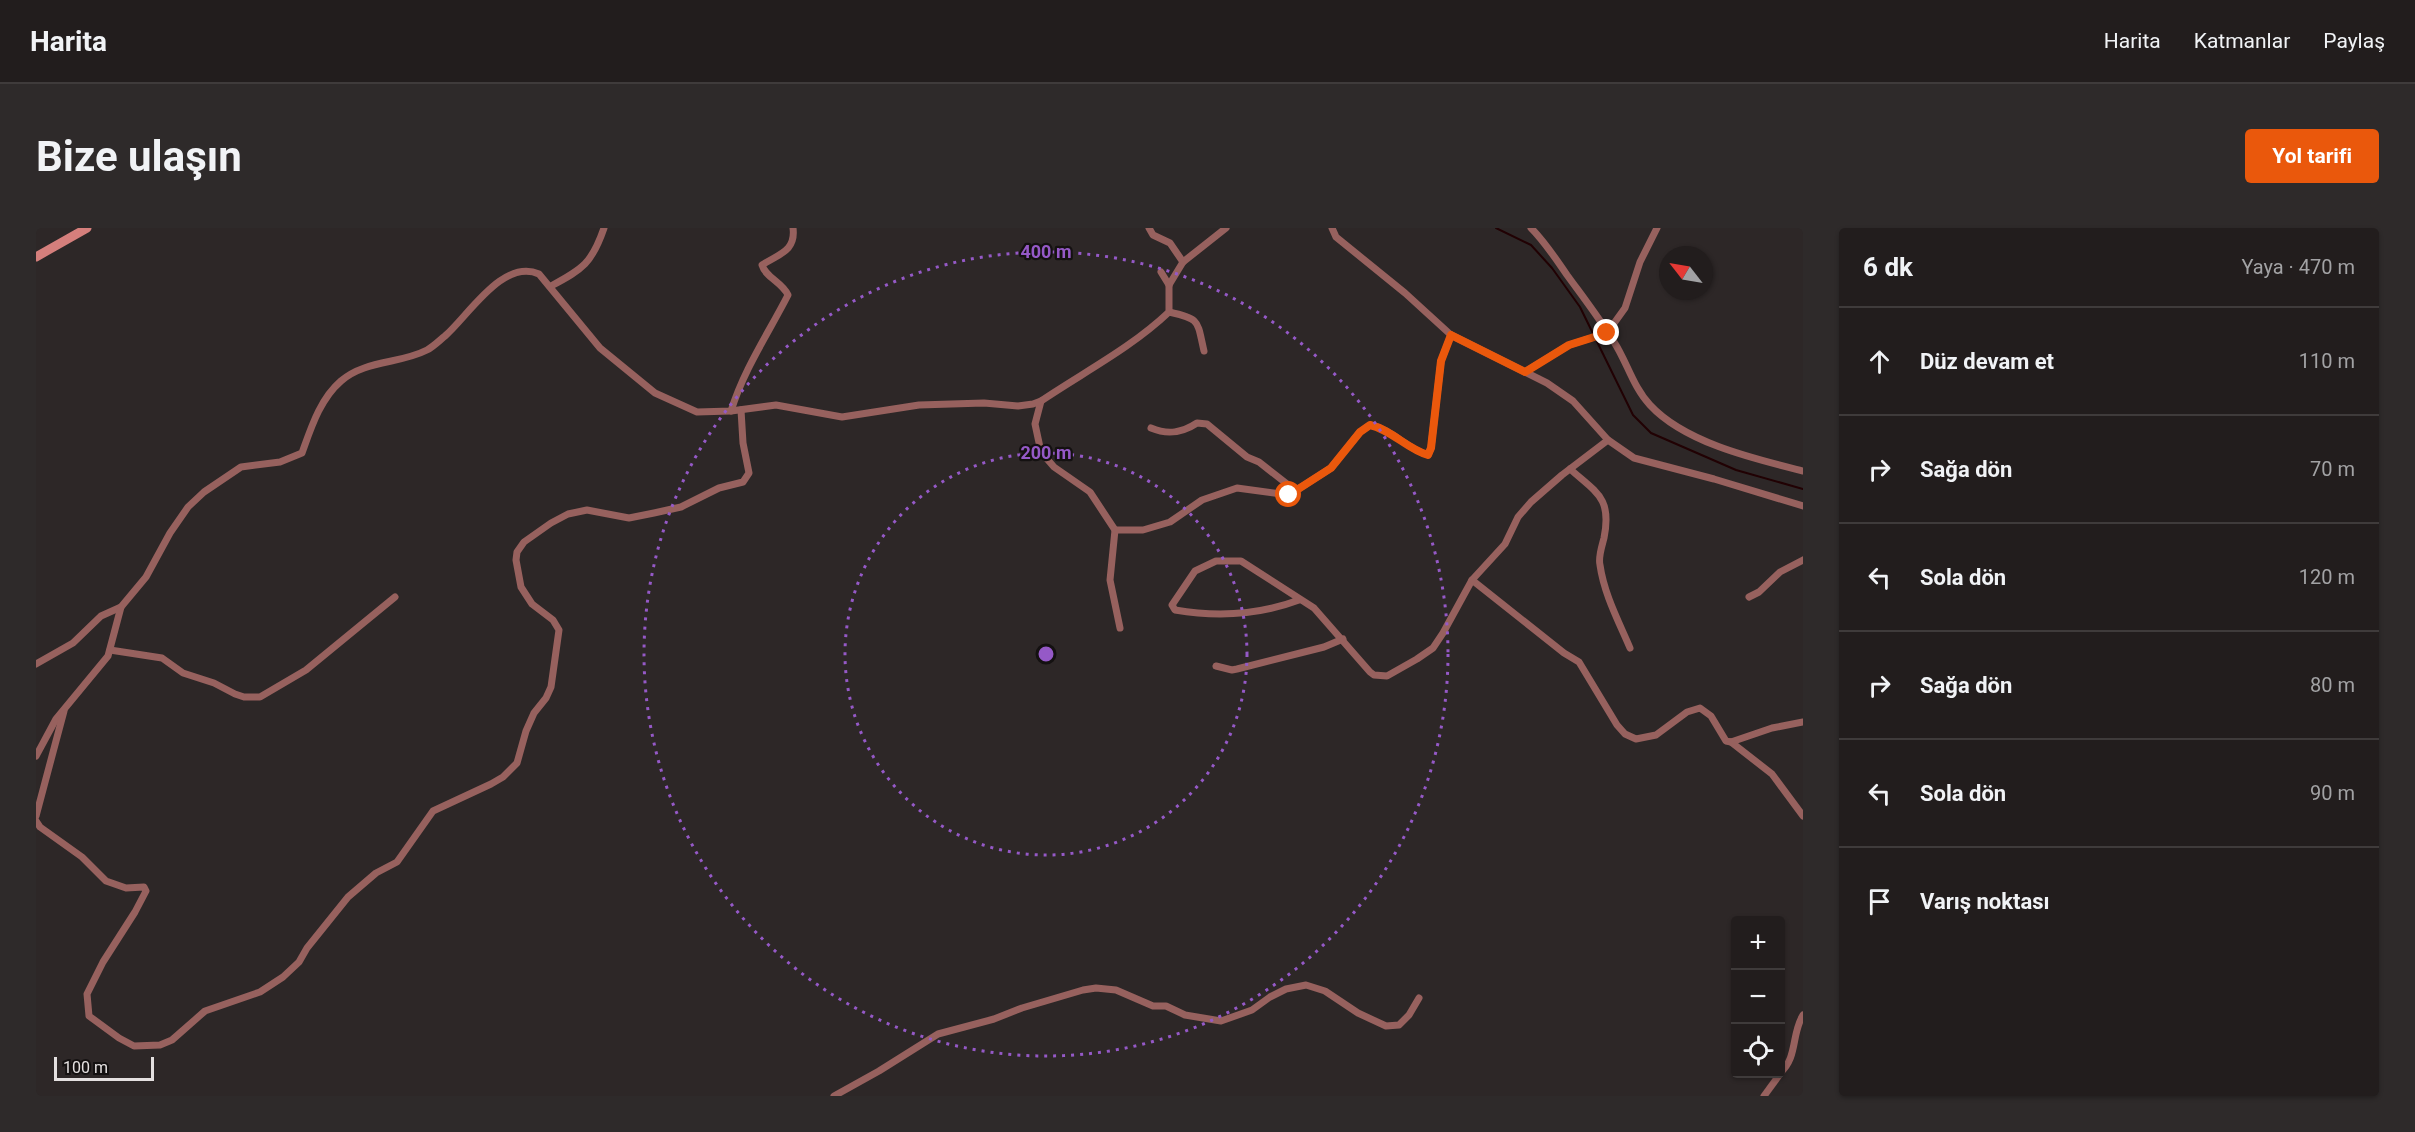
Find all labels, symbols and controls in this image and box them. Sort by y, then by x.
text: Harita [30,25,107,58]
text: Harita [2104,29,2161,53]
text: Katmanlar [2194,29,2290,53]
text: Paylaş [2323,29,2385,53]
button: Yol tarifi [2245,129,2379,183]
text: Bize ulaşın [36,132,242,181]
text: 400 m [1020,241,1072,262]
north arrow [1659,246,1713,300]
text: 6 dk [1863,252,1913,282]
text: Yaya · 470 m [2241,255,2355,279]
route end [1593,319,1619,345]
icon: ahead [1863,345,1896,378]
text: Düz devam et [1920,349,2054,374]
text: 110 m [2299,349,2355,373]
text: 200 m [1020,442,1072,463]
icon: right [1863,453,1896,486]
text: Sağa dön [1920,457,2012,482]
text: 70 m [2310,457,2355,481]
route start [1275,481,1301,507]
icon: left [1863,561,1896,594]
text: Sola dön [1920,565,2006,590]
text: 120 m [2299,565,2355,589]
centre of rings [1036,644,1056,664]
icon: right [1863,669,1896,702]
text: Sağa dön [1920,673,2012,698]
text: 80 m [2310,673,2355,697]
icon: left [1863,777,1896,810]
text: Sola dön [1920,781,2006,806]
text: 90 m [2310,781,2355,805]
icon: arrive [1863,885,1896,918]
text: Varış noktası [1920,889,2050,914]
map controls [1731,916,1785,1078]
button: + [1731,916,1785,970]
button: − [1731,970,1785,1024]
button: locate [1731,1024,1785,1078]
scale bar [54,1054,154,1082]
text: 100 m [63,1058,108,1077]

